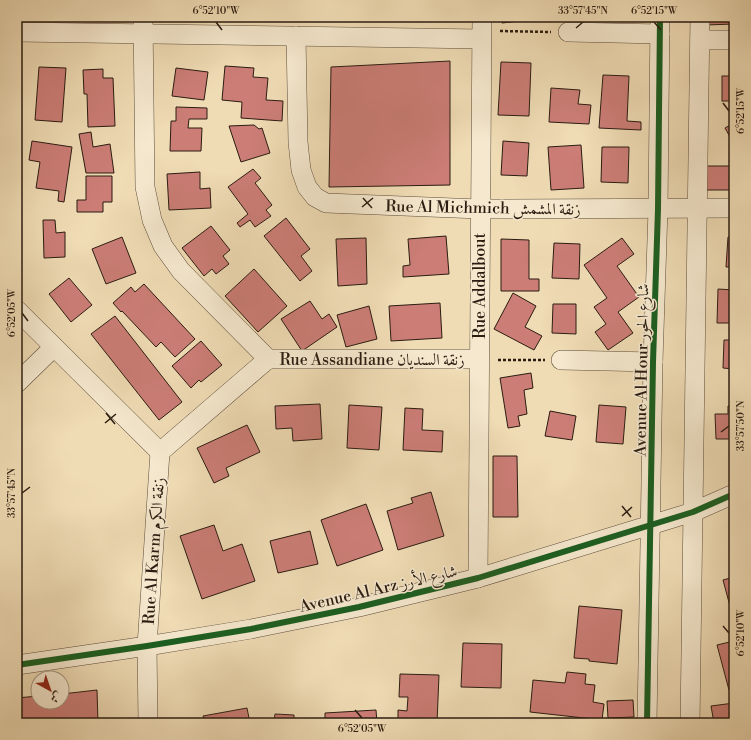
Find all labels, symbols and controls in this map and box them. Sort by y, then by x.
text: 6°52'10"W [193,5,240,17]
text: 33°57'45"N [558,5,609,17]
text: 6°52'15"W [631,5,678,17]
text: 6°52'15"W [735,87,747,134]
street label: Rue Al Michmich زنقة المشمش [385,196,581,220]
street label: Rue Addalbout [470,233,490,339]
street label: Avenue Al Hour شارع الحور [630,283,657,458]
text: 6°52'05"W [6,288,18,337]
street label: Rue Assandiane زنقة السنديان [279,350,465,370]
text: 33°57'50"N [735,400,747,451]
text: 33°57'45"N [6,467,18,518]
street label: Rue Al Karm زنقة الكرم [139,477,173,626]
street label: Avenue Al Arz شارع الأرز [296,559,460,620]
text: 6°52'10"W [735,609,747,656]
north arrow [30,670,70,710]
text: ش [47,688,64,706]
text: 6°52'05"W [338,723,387,735]

